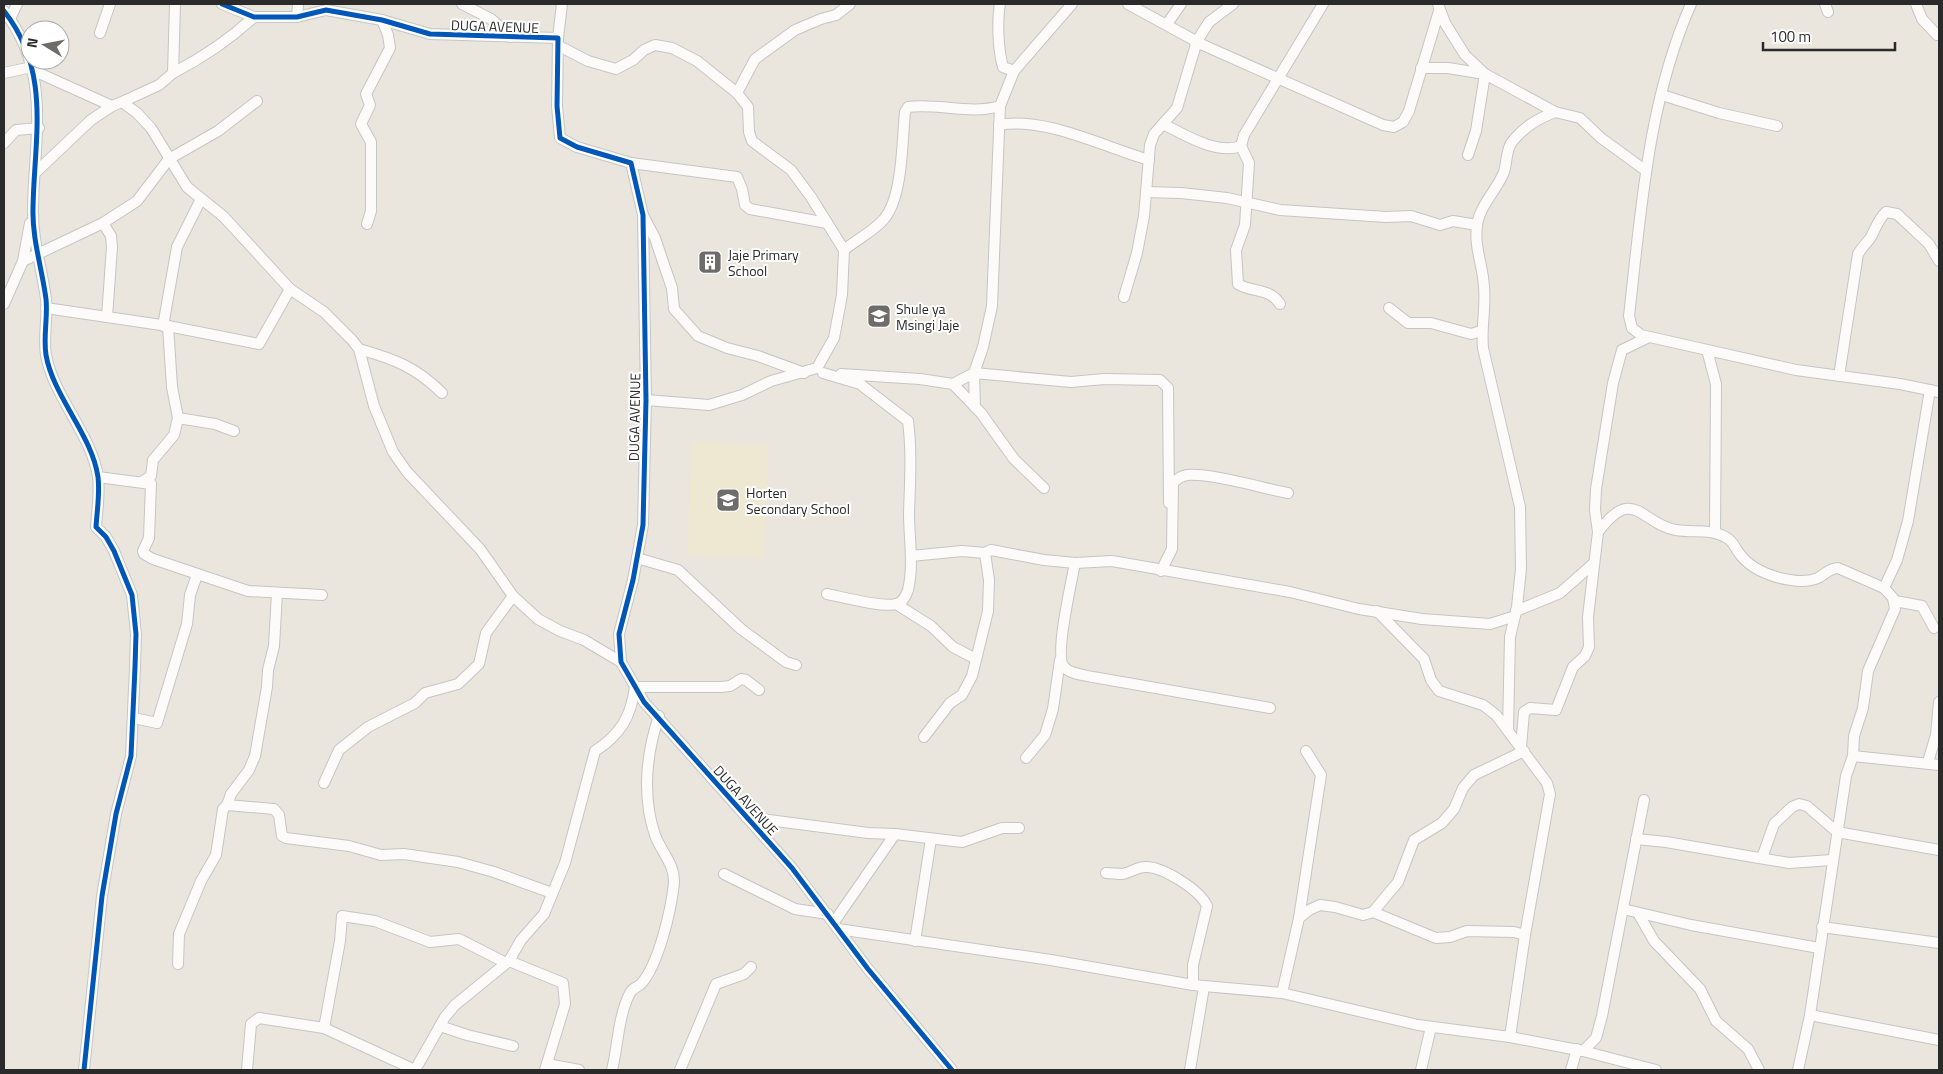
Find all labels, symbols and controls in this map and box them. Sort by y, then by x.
street label: DUGA AVENUE [451,14,540,38]
north arrow [20,20,70,70]
scale bar [1763,20,1896,52]
text: 100 m [1770,25,1811,48]
text: N [21,36,43,49]
place label: Jaje Primary School [728,244,799,281]
building icon: Jaje Primary School [697,249,723,275]
place label: Shule ya Msingi Jaje [896,298,959,335]
school or university icon: Shule ya Msingi Jaje [866,303,892,329]
street label: DUGA AVENUE [623,372,645,461]
place label: Horten Secondary School [746,482,850,519]
school or university icon: Horten Secondary School [715,487,741,513]
street label: DUGA AVENUE [709,760,783,840]

